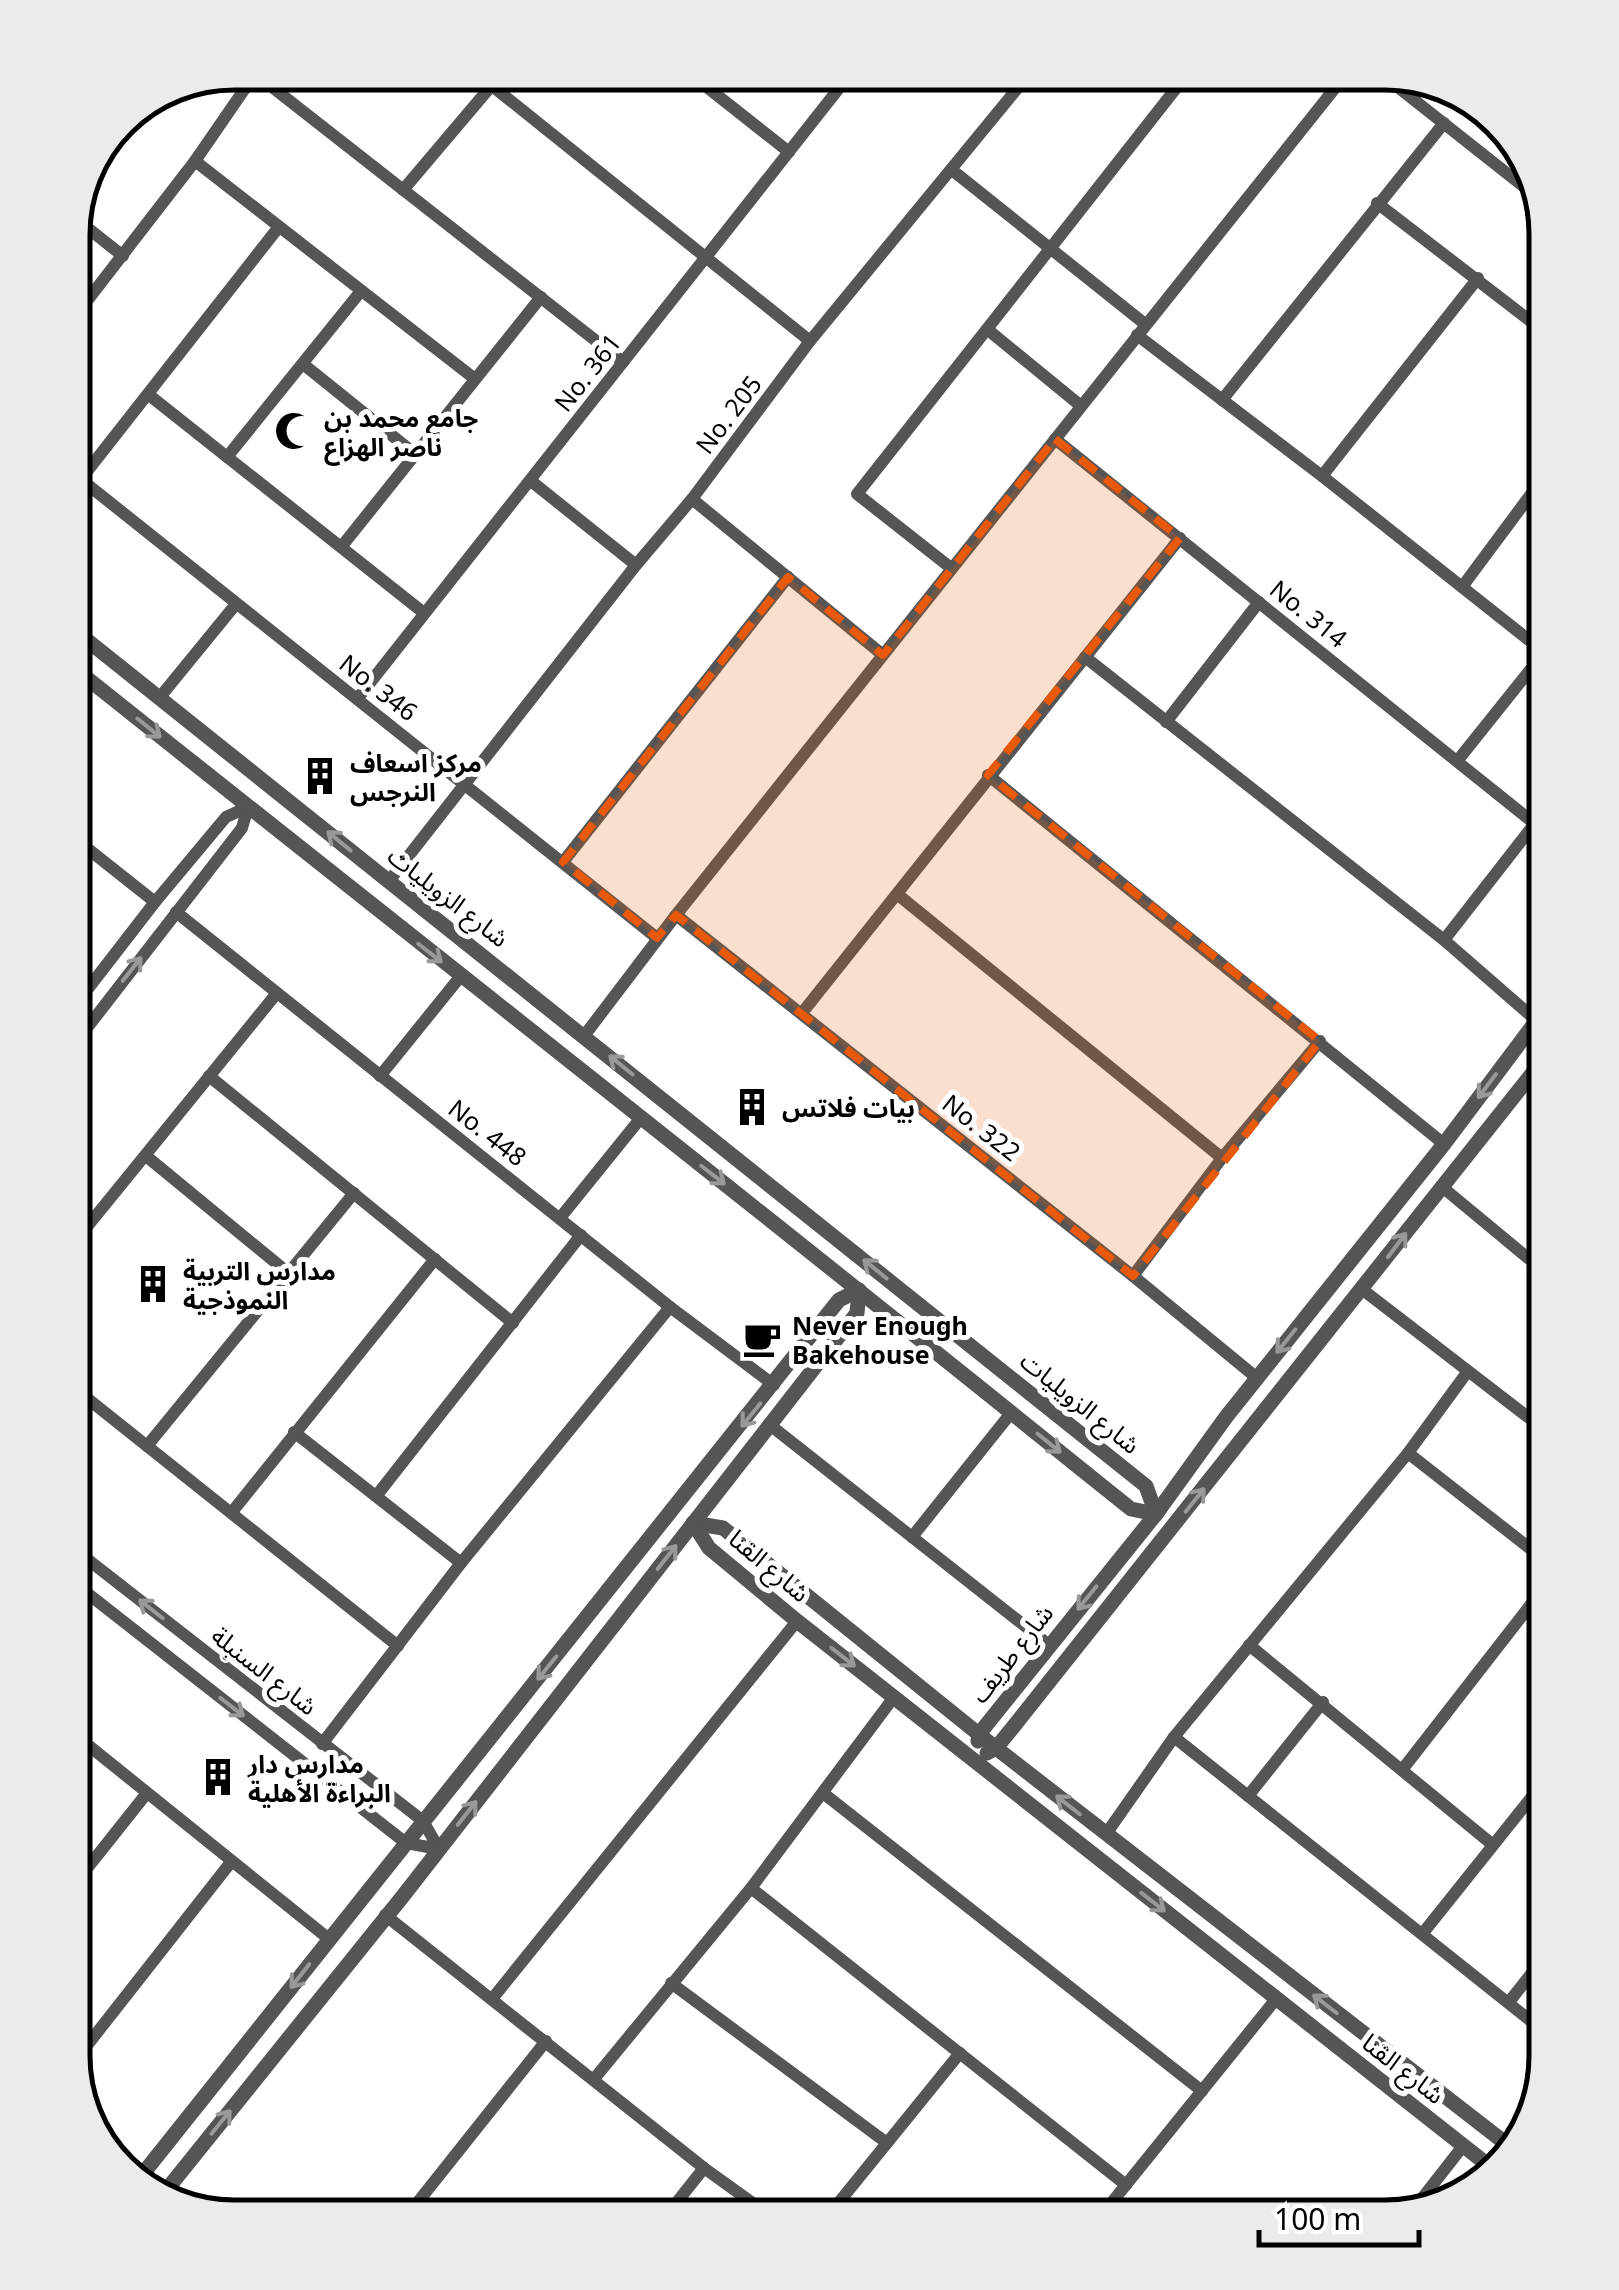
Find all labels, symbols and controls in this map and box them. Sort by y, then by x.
street label: No. 361 [546,326,628,418]
street label: No. 205 [687,368,769,460]
place label: جامع محمد بن ناصر الهزاع [324,400,479,466]
mosque icon: جامع محمد بن ناصر الهزاع [273,410,315,452]
street label: No. 314 [1263,571,1355,655]
street label: No. 346 [333,646,425,728]
one-way arrow [135,717,162,738]
place label: مركز اسعاف النرجس [350,745,482,808]
building icon: مركز اسعاف النرجس [299,755,341,797]
one-way arrow [327,830,353,852]
street label: شارع الزويليات [379,838,517,956]
one-way arrow [416,942,442,964]
one-way arrow [122,956,143,983]
one-way arrow [608,1055,635,1076]
one-way arrow [1477,1072,1498,1099]
building icon: بيات فلاتس [731,1086,773,1128]
street label: No. 322 [936,1086,1028,1168]
place label: بيات فلاتس [782,1090,915,1124]
street label: No. 448 [442,1091,534,1173]
one-way arrow [699,1165,726,1186]
one-way arrow [1386,1232,1407,1259]
place label: مدارس التربية النموذجية [183,1253,336,1316]
one-way arrow [862,1258,888,1280]
building icon: مدارس التربية النموذجية [132,1263,174,1305]
place label: Never Enough Bakehouse [792,1308,968,1371]
cafe icon: Never Enough Bakehouse [741,1318,783,1360]
one-way arrow [1275,1328,1297,1354]
street label: شارع الزويليات [1012,1343,1148,1463]
one-way arrow [740,1401,762,1427]
one-way arrow [1036,1432,1062,1454]
one-way arrow [1184,1487,1205,1514]
street label: شارع القنا [720,1521,818,1611]
one-way arrow [656,1544,677,1571]
one-way arrow [1076,1584,1098,1610]
street label: شارع طريف [962,1597,1063,1711]
one-way arrow [138,1598,164,1620]
street label: شارع السنبلة [203,1618,325,1724]
one-way arrow [830,1646,856,1668]
one-way arrow [536,1654,558,1680]
one-way arrow [218,1696,245,1717]
place label: مدارس دار البراءة الأهلية [247,1746,391,1809]
building icon: مدارس دار البراءة الأهلية [197,1756,239,1798]
one-way arrow [1055,1794,1082,1815]
one-way arrow [457,1800,478,1827]
one-way arrow [1140,1891,1166,1913]
one-way arrow [289,1963,311,1989]
one-way arrow [1312,1994,1339,2015]
street label: شارع القنا [1354,2025,1452,2113]
one-way arrow [209,2109,231,2135]
scale bar [1259,2185,1419,2247]
text: 100 m [1274,2198,1361,2239]

